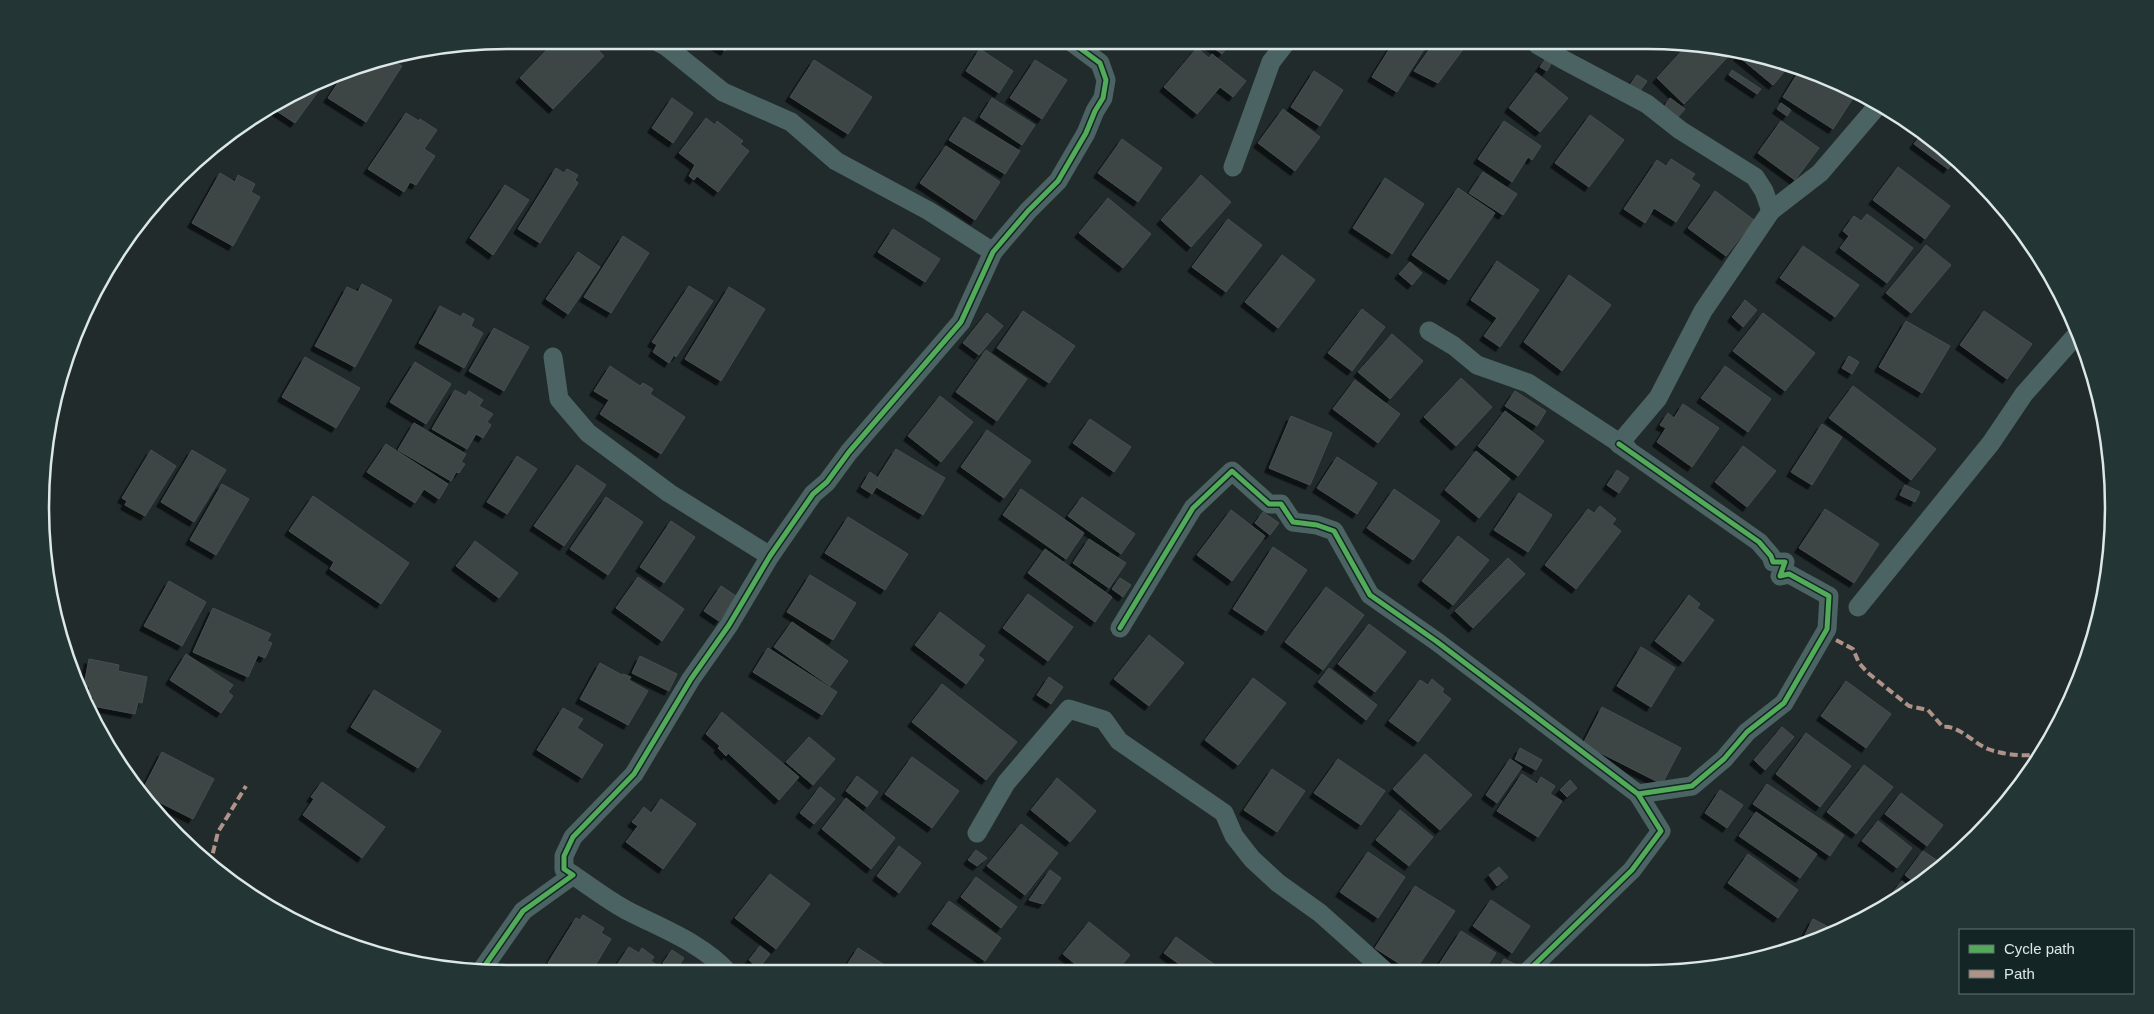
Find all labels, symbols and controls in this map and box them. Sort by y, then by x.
legend [1959,929,2134,994]
text: Cycle path [2004,940,2075,957]
text: Path [2004,965,2035,982]

